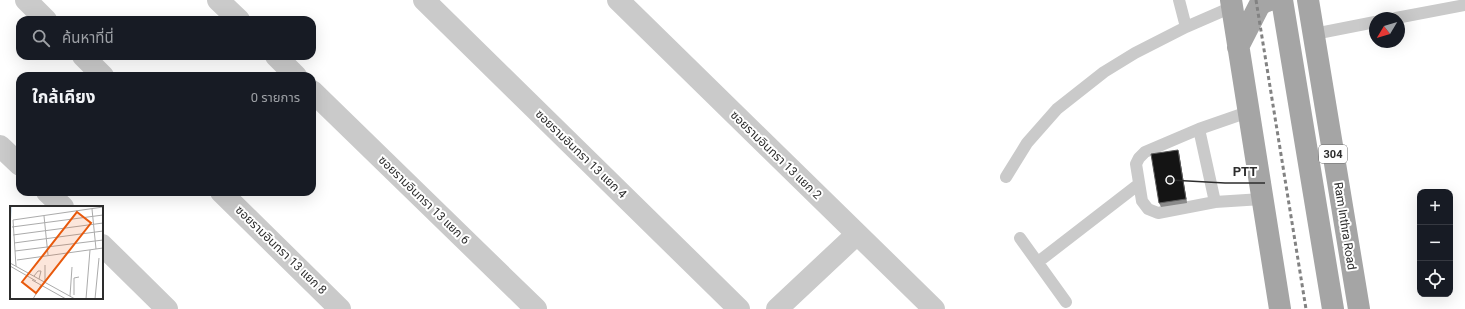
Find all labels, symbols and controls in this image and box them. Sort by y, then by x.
north arrow [1369,12,1405,48]
search box [16,16,316,60]
icon: search [30,27,52,49]
text: ค้นหาที่นี่ [62,29,114,47]
text: ใกล้เคียง [32,87,95,107]
text: 0 รายการ [251,90,300,105]
street label: ซอยรามอินทรา 13 แยก 4 [533,107,630,201]
street label: ซอยรามอินทรา 13 แยก 2 [728,108,825,202]
road number: 304 [1319,145,1347,163]
street label: ซอยรามอินทรา 13 แยก 6 [376,153,473,247]
callout: PTT [1225,158,1265,183]
text: PTT [1233,164,1257,179]
street label: Ram Inthra Road [1331,181,1359,271]
map controls [1417,189,1453,297]
button: + [1417,189,1453,225]
street label: ซอยรามอินทรา 13 แยก 8 [233,203,330,297]
inset map [10,206,103,299]
button: − [1417,225,1453,261]
button: locate [1417,261,1453,297]

